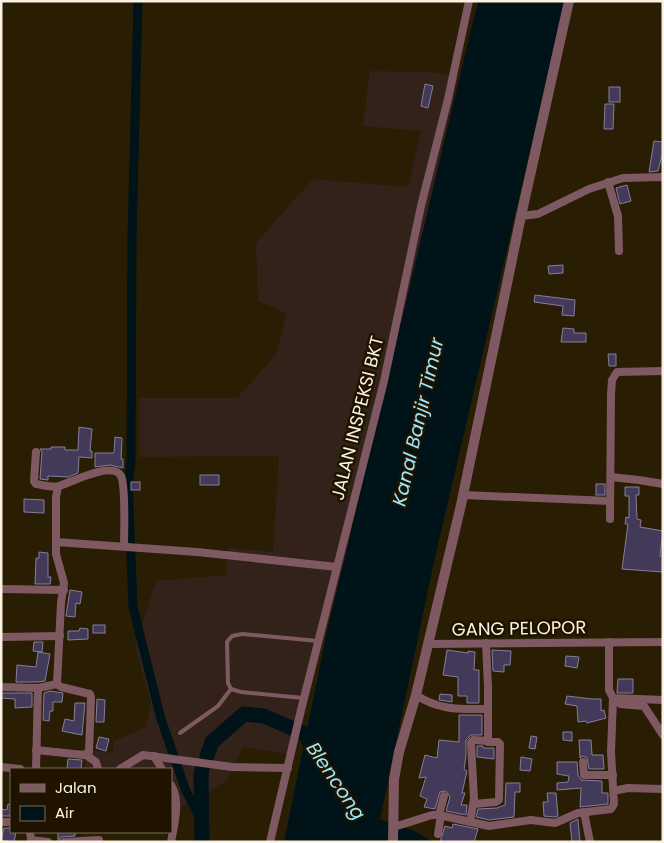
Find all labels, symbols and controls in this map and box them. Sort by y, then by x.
street label: JALAN INSPEKSI BKT [324,333,390,503]
water label: Kanal Banjir Timur [385,334,451,509]
street label: GANG PELOPOR [451,614,587,642]
water label: Blencong [300,737,372,826]
legend [10,768,172,833]
text: Jalan [55,777,97,798]
text: Air [55,802,75,823]

